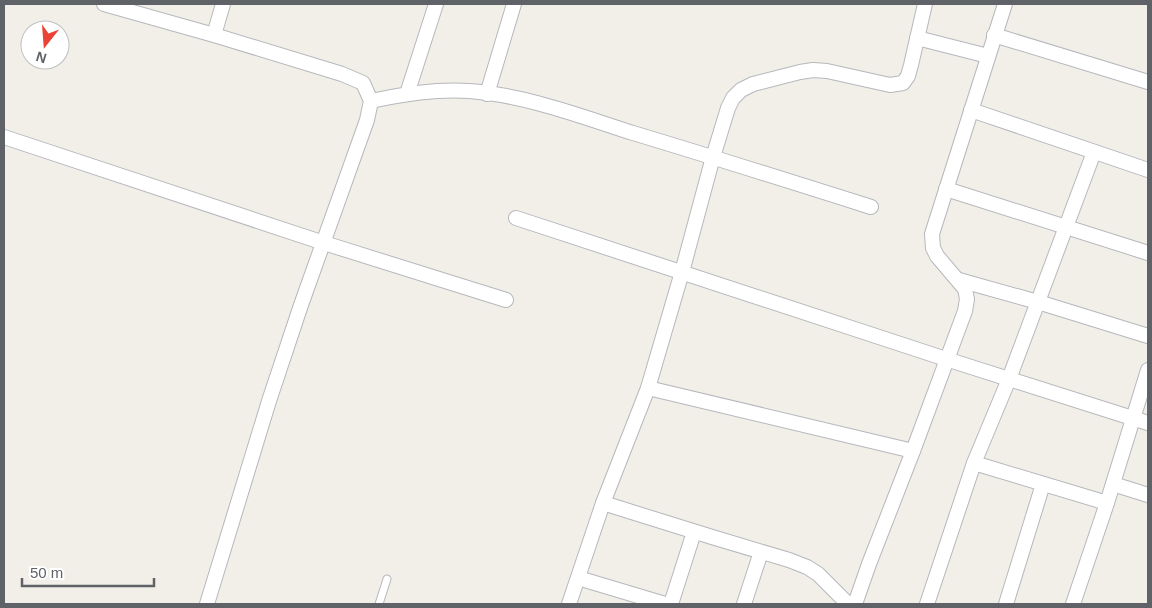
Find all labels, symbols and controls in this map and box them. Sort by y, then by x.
north arrow [20,20,70,70]
text: N [34,48,48,67]
scale bar [22,556,155,588]
text: 50 m [30,564,63,581]

